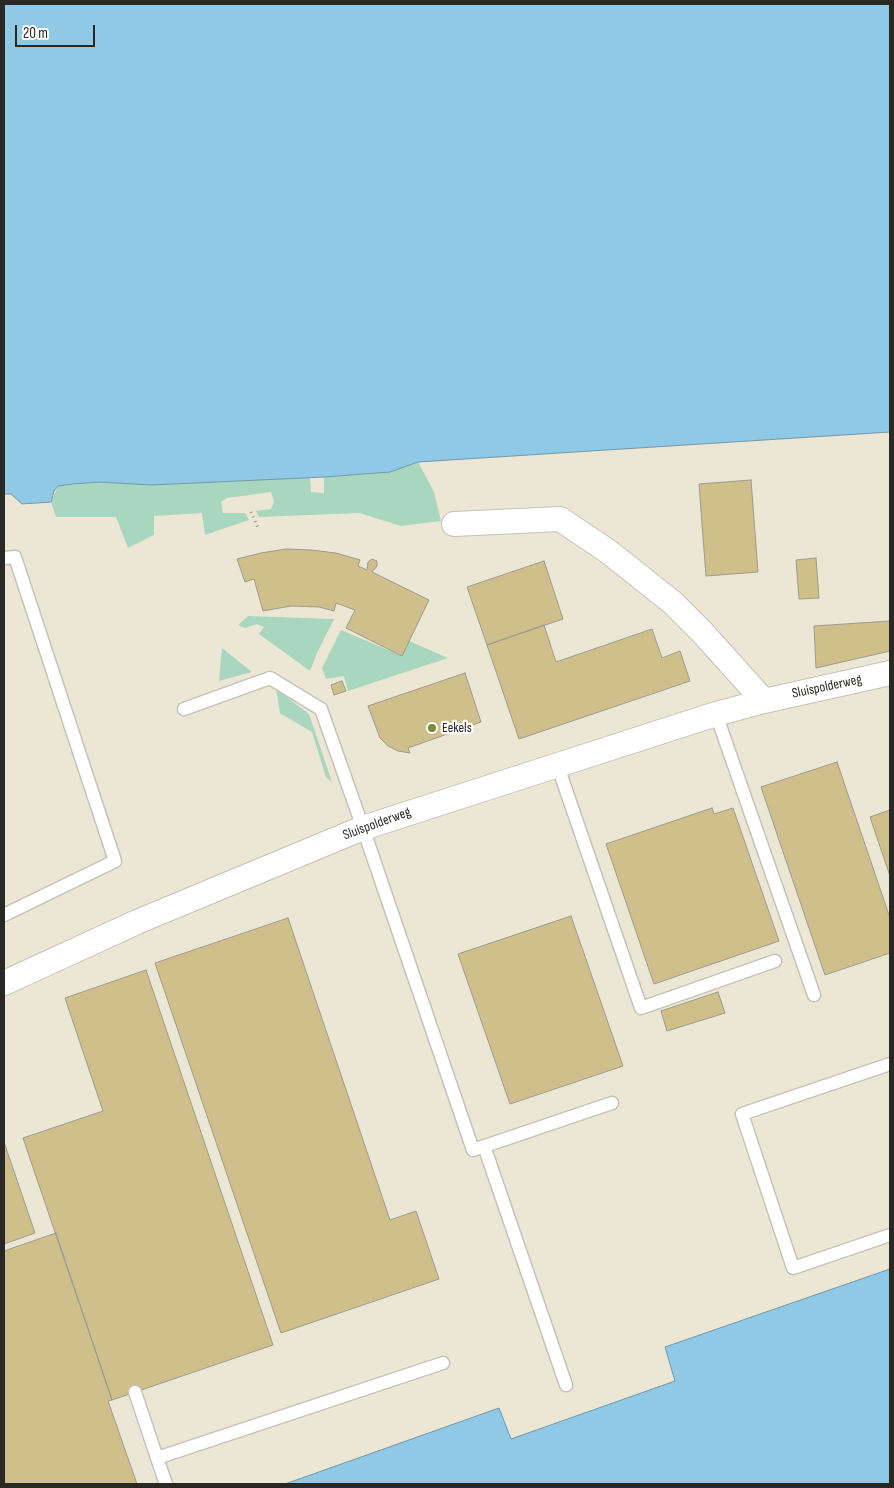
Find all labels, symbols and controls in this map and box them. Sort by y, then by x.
scale bar [18,15,98,47]
text: 20 m [23,24,48,43]
street label: Sluispolderweg [791,671,863,703]
place label: Eekels [442,720,472,736]
marker: Eekels [426,722,438,734]
street label: Sluispolderweg [341,804,413,844]

